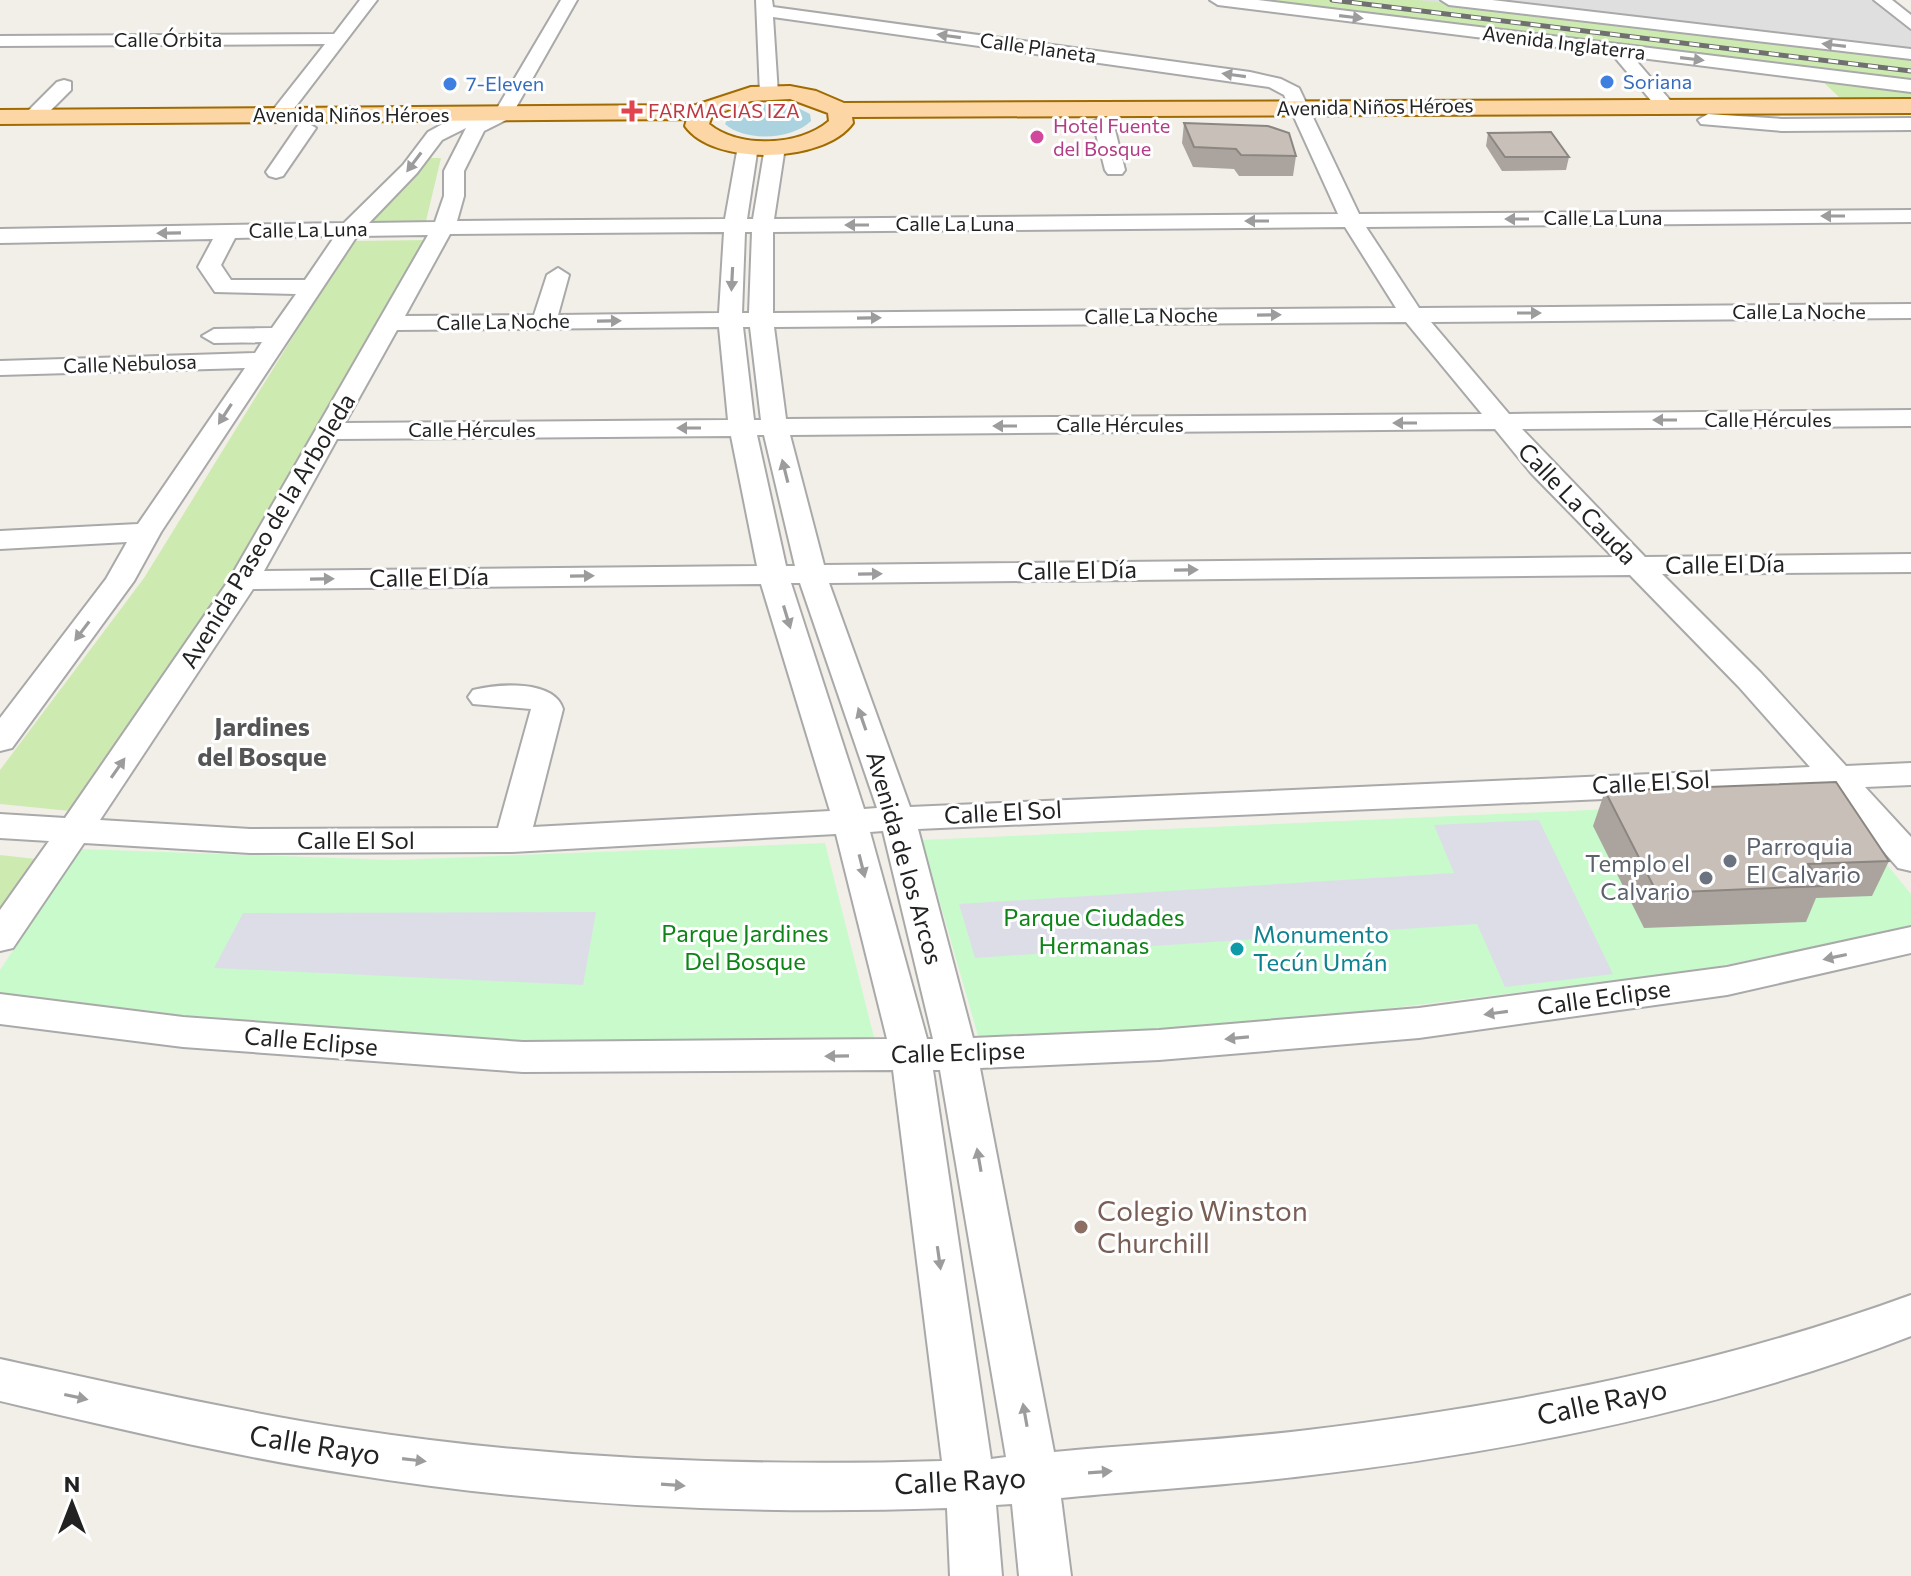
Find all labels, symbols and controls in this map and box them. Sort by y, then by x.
one-way arrow [1338,10,1363,23]
street label: Avenida Inglaterra [1481,20,1647,64]
street label: Calle Órbita [114,27,222,51]
street label: Calle Planeta [978,27,1098,67]
one-way arrow [936,29,961,42]
one-way arrow [1821,38,1846,51]
one-way arrow [1680,53,1705,66]
one-way arrow [1221,68,1246,81]
place label: Soriana [1623,69,1692,93]
place label: 7-Eleven [466,71,544,95]
marker: Soriana [1598,73,1616,91]
marker: 7-Eleven [441,75,459,93]
street label: Avenida Niños Héroes [1276,92,1474,120]
place label: FARMACIAS IZA [648,98,800,122]
street label: Avenida Niños Héroes [252,102,450,126]
marker: FARMACIAS IZA [623,102,641,120]
place label: Hotel Fuente del Bosque [1053,113,1170,160]
marker: Hotel Fuente del Bosque [1028,128,1046,146]
one-way arrow [407,152,423,173]
street label: Calle La Luna [1544,205,1662,229]
one-way arrow [1820,210,1845,222]
street label: Calle La Luna [896,211,1014,235]
one-way arrow [1504,213,1529,225]
one-way arrow [1244,215,1269,227]
street label: Calle La Luna [248,216,368,242]
one-way arrow [844,218,869,231]
one-way arrow [156,227,181,239]
one-way arrow [726,267,739,292]
street label: Calle La Noche [1732,299,1866,323]
street label: Calle La Noche [1084,302,1218,328]
one-way arrow [1517,307,1542,319]
street label: Calle La Noche [436,308,570,334]
one-way arrow [1257,309,1282,321]
one-way arrow [857,312,882,325]
one-way arrow [597,315,622,327]
street label: Calle Nebulosa [63,349,197,377]
street label: Avenida Paseo de la Arboleda [173,388,360,673]
one-way arrow [218,403,232,425]
street label: Calle Hércules [1704,407,1832,431]
street label: Calle Hércules [1056,412,1184,436]
one-way arrow [1652,414,1677,427]
one-way arrow [1392,416,1417,429]
street label: Calle Hércules [408,417,536,441]
one-way arrow [992,420,1017,432]
one-way arrow [676,422,701,434]
street label: Calle La Cauda [1513,436,1643,570]
one-way arrow [779,459,791,484]
street label: Calle El Día [1665,548,1785,579]
street label: Calle El Día [1017,554,1137,585]
street label: Calle El Día [369,561,489,592]
one-way arrow [1174,564,1199,576]
one-way arrow [858,567,883,580]
one-way arrow [570,570,595,583]
one-way arrow [310,573,335,585]
one-way arrow [781,606,794,630]
one-way arrow [75,621,91,641]
one-way arrow [855,707,868,731]
district label: Jardines del Bosque [197,710,327,771]
street label: Avenida de los Arcos [861,748,950,968]
one-way arrow [110,758,125,779]
street label: Calle El Sol [1591,764,1711,799]
street label: Calle El Sol [943,794,1063,829]
street label: Calle El Sol [297,825,415,854]
place label: Parroquia El Calvario [1746,831,1861,888]
place label: Templo el Calvario [1585,848,1690,905]
marker: Parroquia El Calvario [1721,852,1739,870]
one-way arrow [857,854,869,879]
marker: Templo el Calvario [1697,869,1715,887]
park label: Parque Ciudades Hermanas [1003,902,1185,959]
park label: Parque Jardines Del Bosque [661,918,829,975]
place label: Monumento Tecún Umán [1253,919,1389,976]
marker: Monumento Tecún Umán [1228,940,1246,958]
one-way arrow [1822,951,1847,964]
street label: Calle Eclipse [1535,973,1672,1020]
one-way arrow [1483,1007,1508,1020]
street label: Calle Eclipse [243,1020,379,1061]
one-way arrow [1224,1032,1249,1045]
street label: Calle Eclipse [890,1035,1026,1068]
one-way arrow [824,1050,849,1062]
one-way arrow [972,1147,984,1172]
place label: Colegio Winston Churchill [1097,1193,1308,1259]
marker: Colegio Winston Churchill [1072,1218,1090,1236]
one-way arrow [933,1246,946,1271]
street label: Calle Rayo [1534,1371,1670,1431]
one-way arrow [64,1391,89,1404]
one-way arrow [1018,1403,1030,1428]
street label: Calle Rayo [247,1417,383,1471]
one-way arrow [402,1454,427,1467]
street label: Calle Rayo [893,1460,1027,1500]
north arrow [32,1464,112,1544]
one-way arrow [1088,1465,1113,1478]
text: N [64,1470,80,1497]
one-way arrow [661,1479,686,1492]

